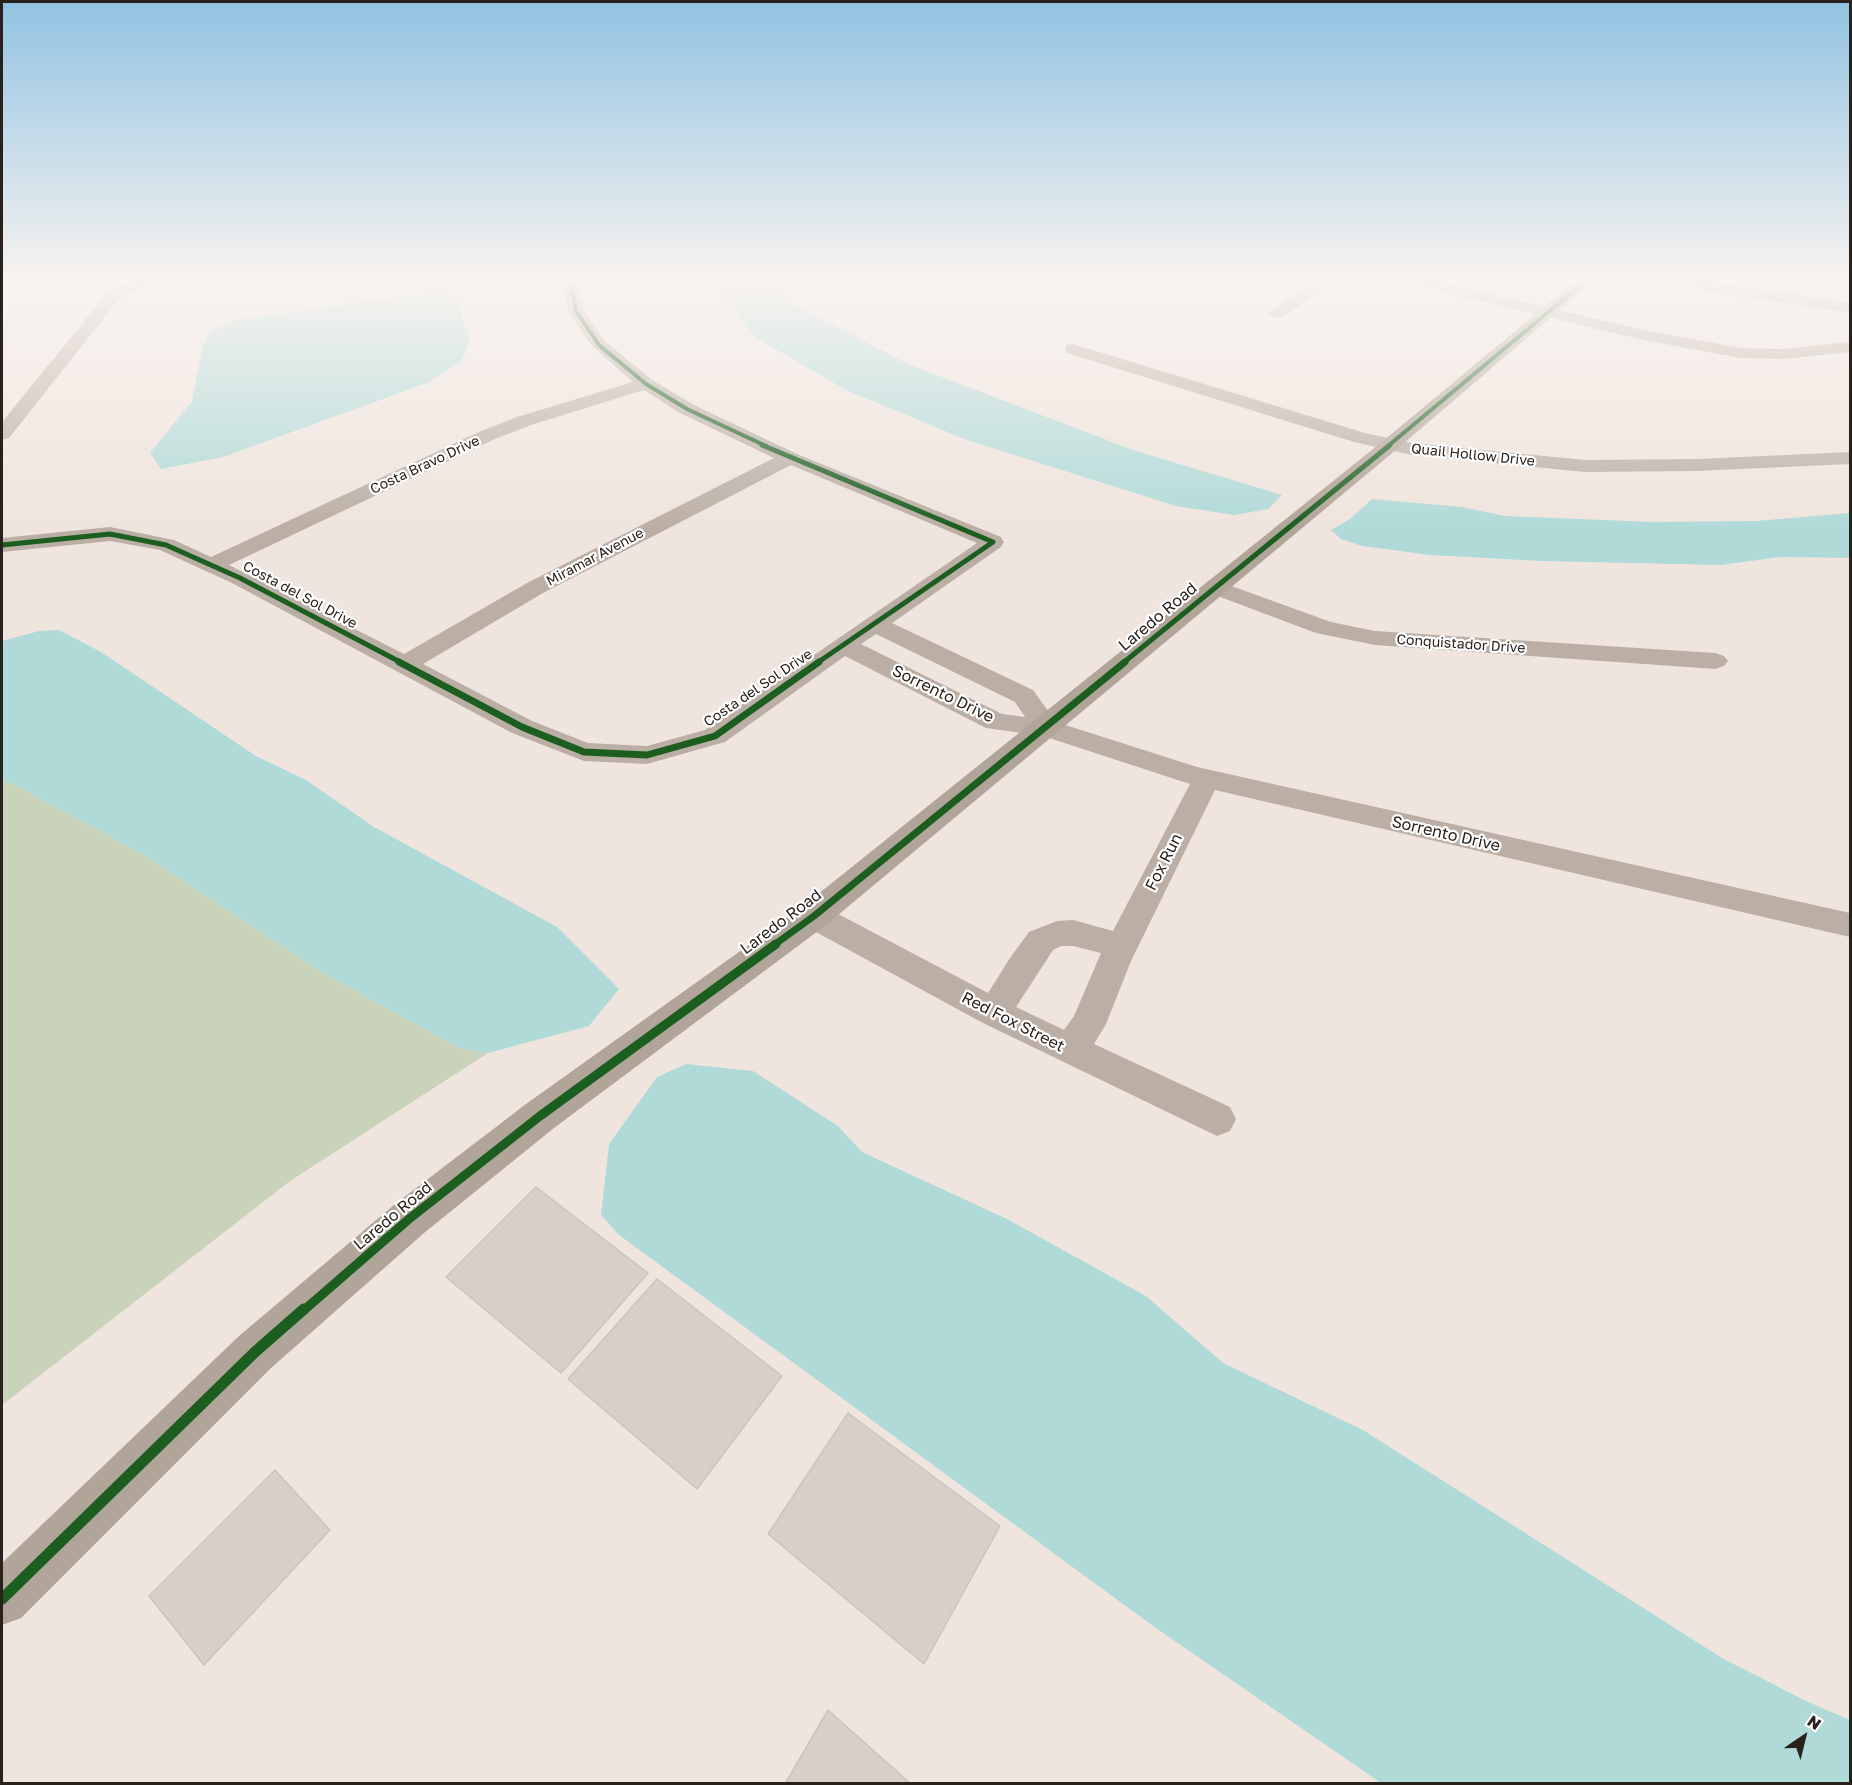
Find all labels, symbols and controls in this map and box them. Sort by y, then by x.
street label: Costa Bravo Drive [368,432,482,498]
street label: Quail Hollow Drive [1410,440,1536,470]
street label: Miramar Avenue [544,524,646,590]
street label: Costa del Sol Drive [240,558,360,632]
street label: Laredo Road [1115,579,1201,655]
street label: Conquistador Drive [1396,631,1526,657]
street label: Costa del Sol Drive [701,646,815,730]
street label: Sorrento Drive [889,661,997,727]
street label: Sorrento Drive [1390,812,1502,856]
street label: Fox Run [1141,830,1187,894]
street label: Laredo Road [737,885,825,959]
street label: Red Fox Street [958,988,1068,1056]
street label: Laredo Road [350,1178,436,1254]
north arrow [1774,1707,1834,1767]
text: N [1804,1711,1825,1734]

